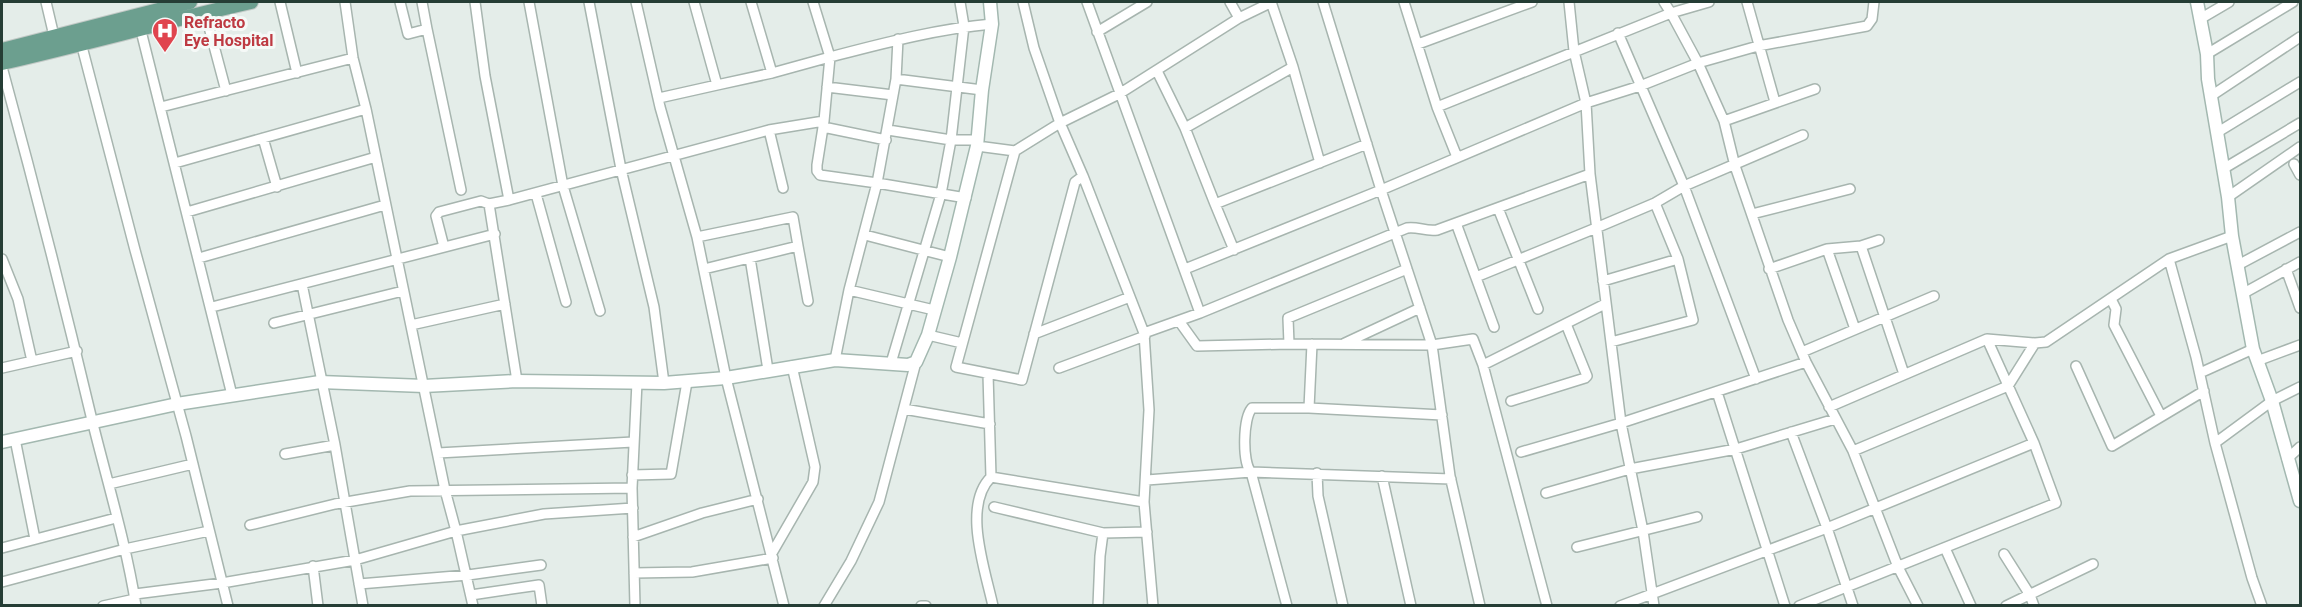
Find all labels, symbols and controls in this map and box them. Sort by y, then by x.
place label: Refracto Eye Hospital [184,13,273,50]
hospital icon: Refracto Eye Hospital [150,16,180,54]

